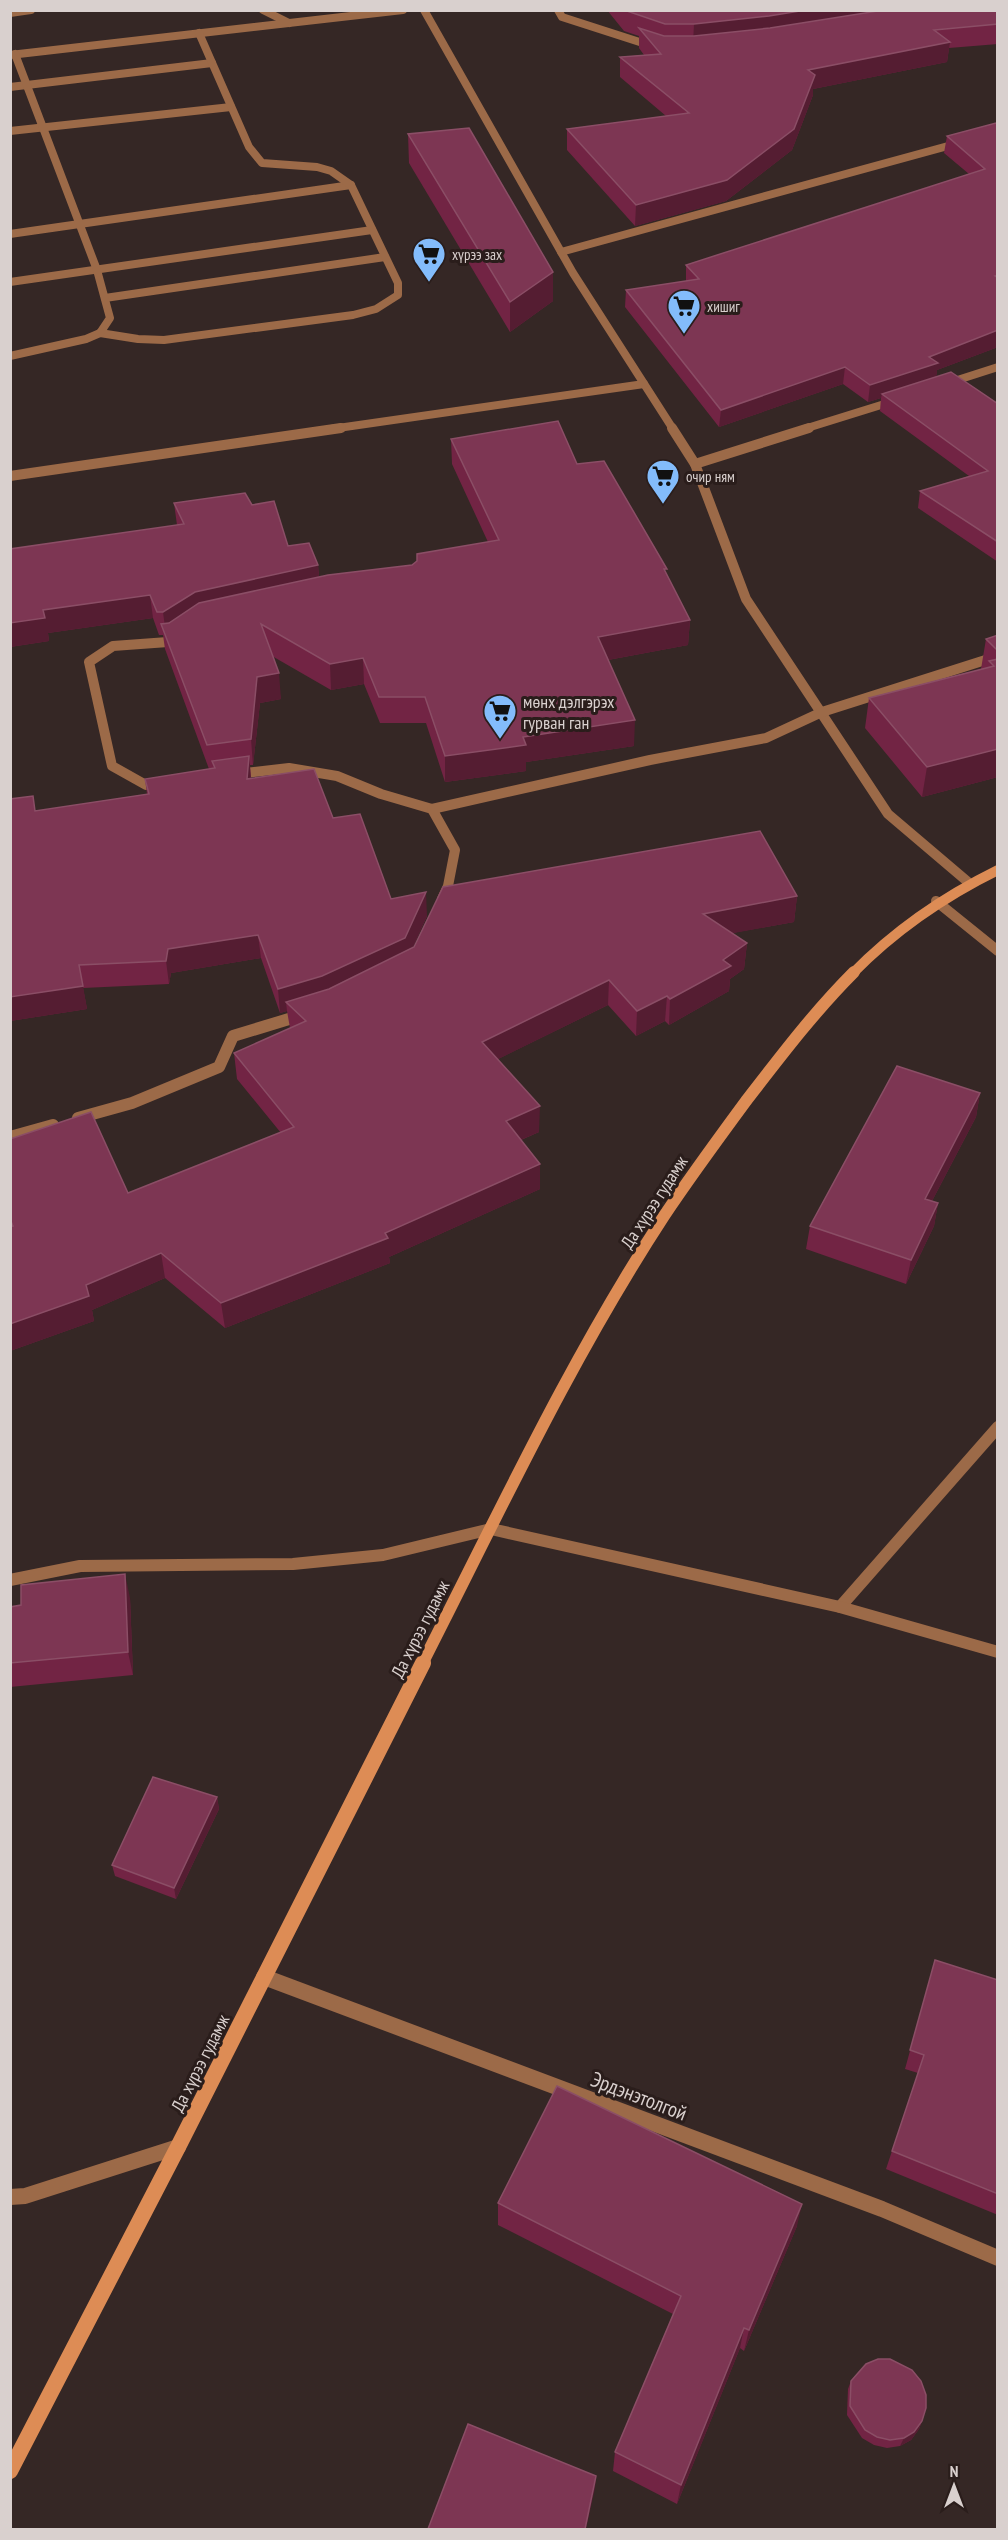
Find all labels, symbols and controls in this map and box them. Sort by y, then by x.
supermarket icon: хүрээ зах [411,236,447,283]
place label: хүрээ зах [452,245,502,264]
supermarket icon: хишиг [666,288,702,335]
place label: хишиг [707,297,740,316]
supermarket icon: очир ням [645,458,681,505]
place label: очир ням [686,467,735,486]
place label: мөнх дэлгэрэх гурван ган [523,690,615,734]
supermarket icon: мөнх дэлгэрэх гурван ган [482,693,518,740]
street label: Да хүрээ гудамж [615,1151,693,1253]
street label: Да хүрээ гудамж [386,1576,454,1682]
street label: Да хүрээ гудамж [166,2010,234,2116]
street label: Эрдэнэтолгой [587,2065,691,2127]
north arrow [924,2456,984,2516]
text: N [950,2461,958,2481]

